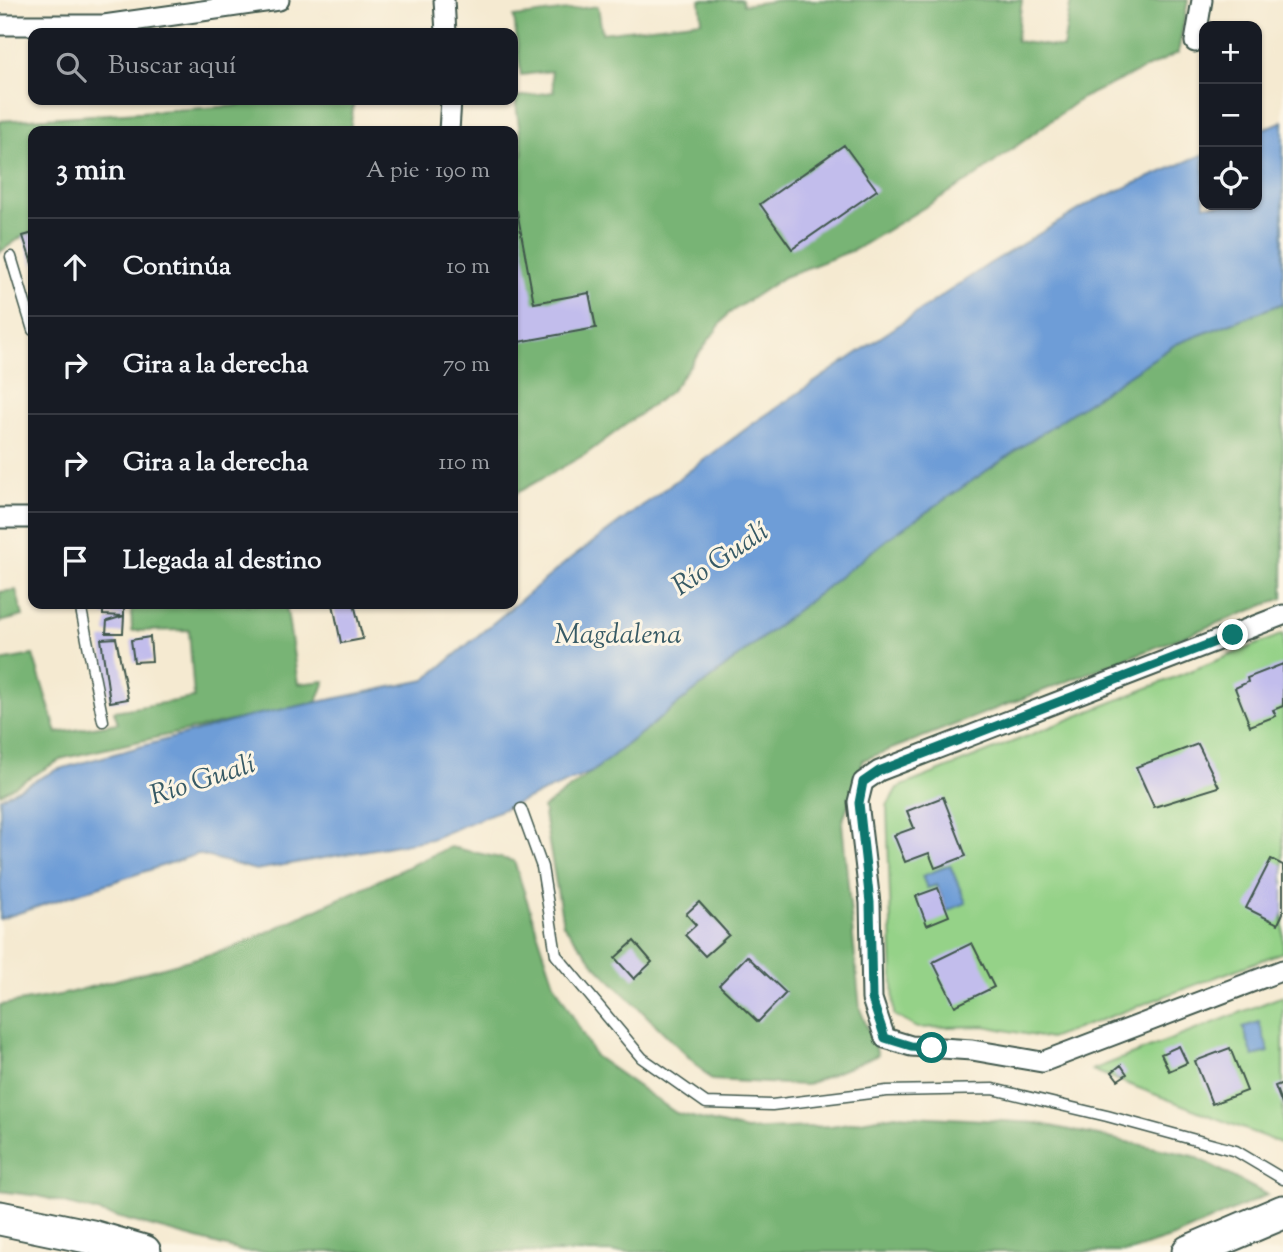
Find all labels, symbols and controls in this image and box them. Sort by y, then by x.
map controls [1199,21,1262,210]
button: + [1199,21,1262,84]
search box [28,28,518,105]
icon: search [52,48,90,86]
text: Buscar aquí [108,48,237,85]
button: − [1199,84,1262,147]
button: locate [1199,147,1262,210]
text: 3 min [56,150,126,193]
text: A pie · 190 m [366,155,490,188]
icon: ahead [56,248,94,286]
text: Continúa [123,249,231,286]
text: 10 m [446,251,490,284]
icon: right [56,346,94,384]
text: Gira a la derecha [123,347,308,384]
text: 70 m [443,349,490,382]
icon: right [56,444,94,482]
text: Gira a la derecha [123,445,308,482]
text: 110 m [439,447,490,480]
water label: Río Gualí [665,513,778,607]
icon: arrive [56,542,94,580]
text: Llegada al destino [123,543,321,580]
water label: Magdalena [554,616,682,656]
route end [1217,619,1248,650]
water label: Río Gualí [145,745,262,817]
route start [916,1032,947,1063]

